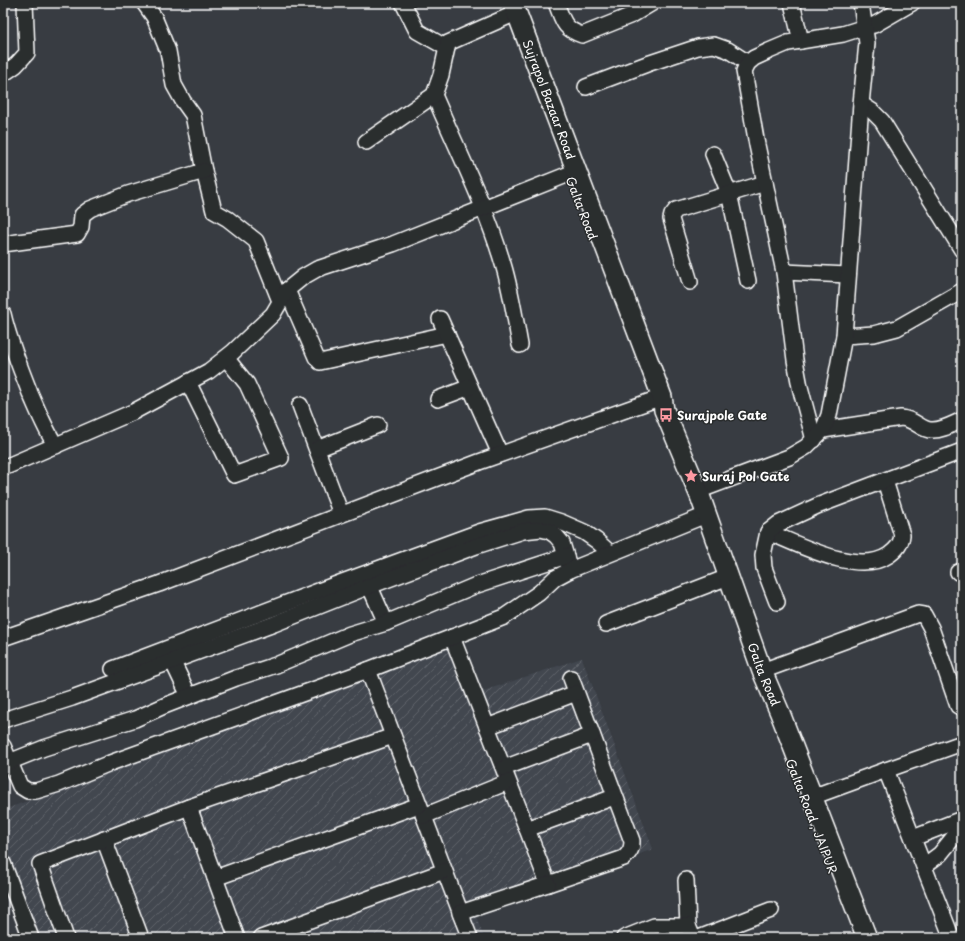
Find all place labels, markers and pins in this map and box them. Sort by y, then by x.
place label: Surajpole Gate [677,406,768,424]
bus stop icon: Surajpole Gate [658,407,674,423]
place label: Suraj Pol Gate [702,467,789,485]
place icon: Suraj Pol Gate [683,468,699,484]

